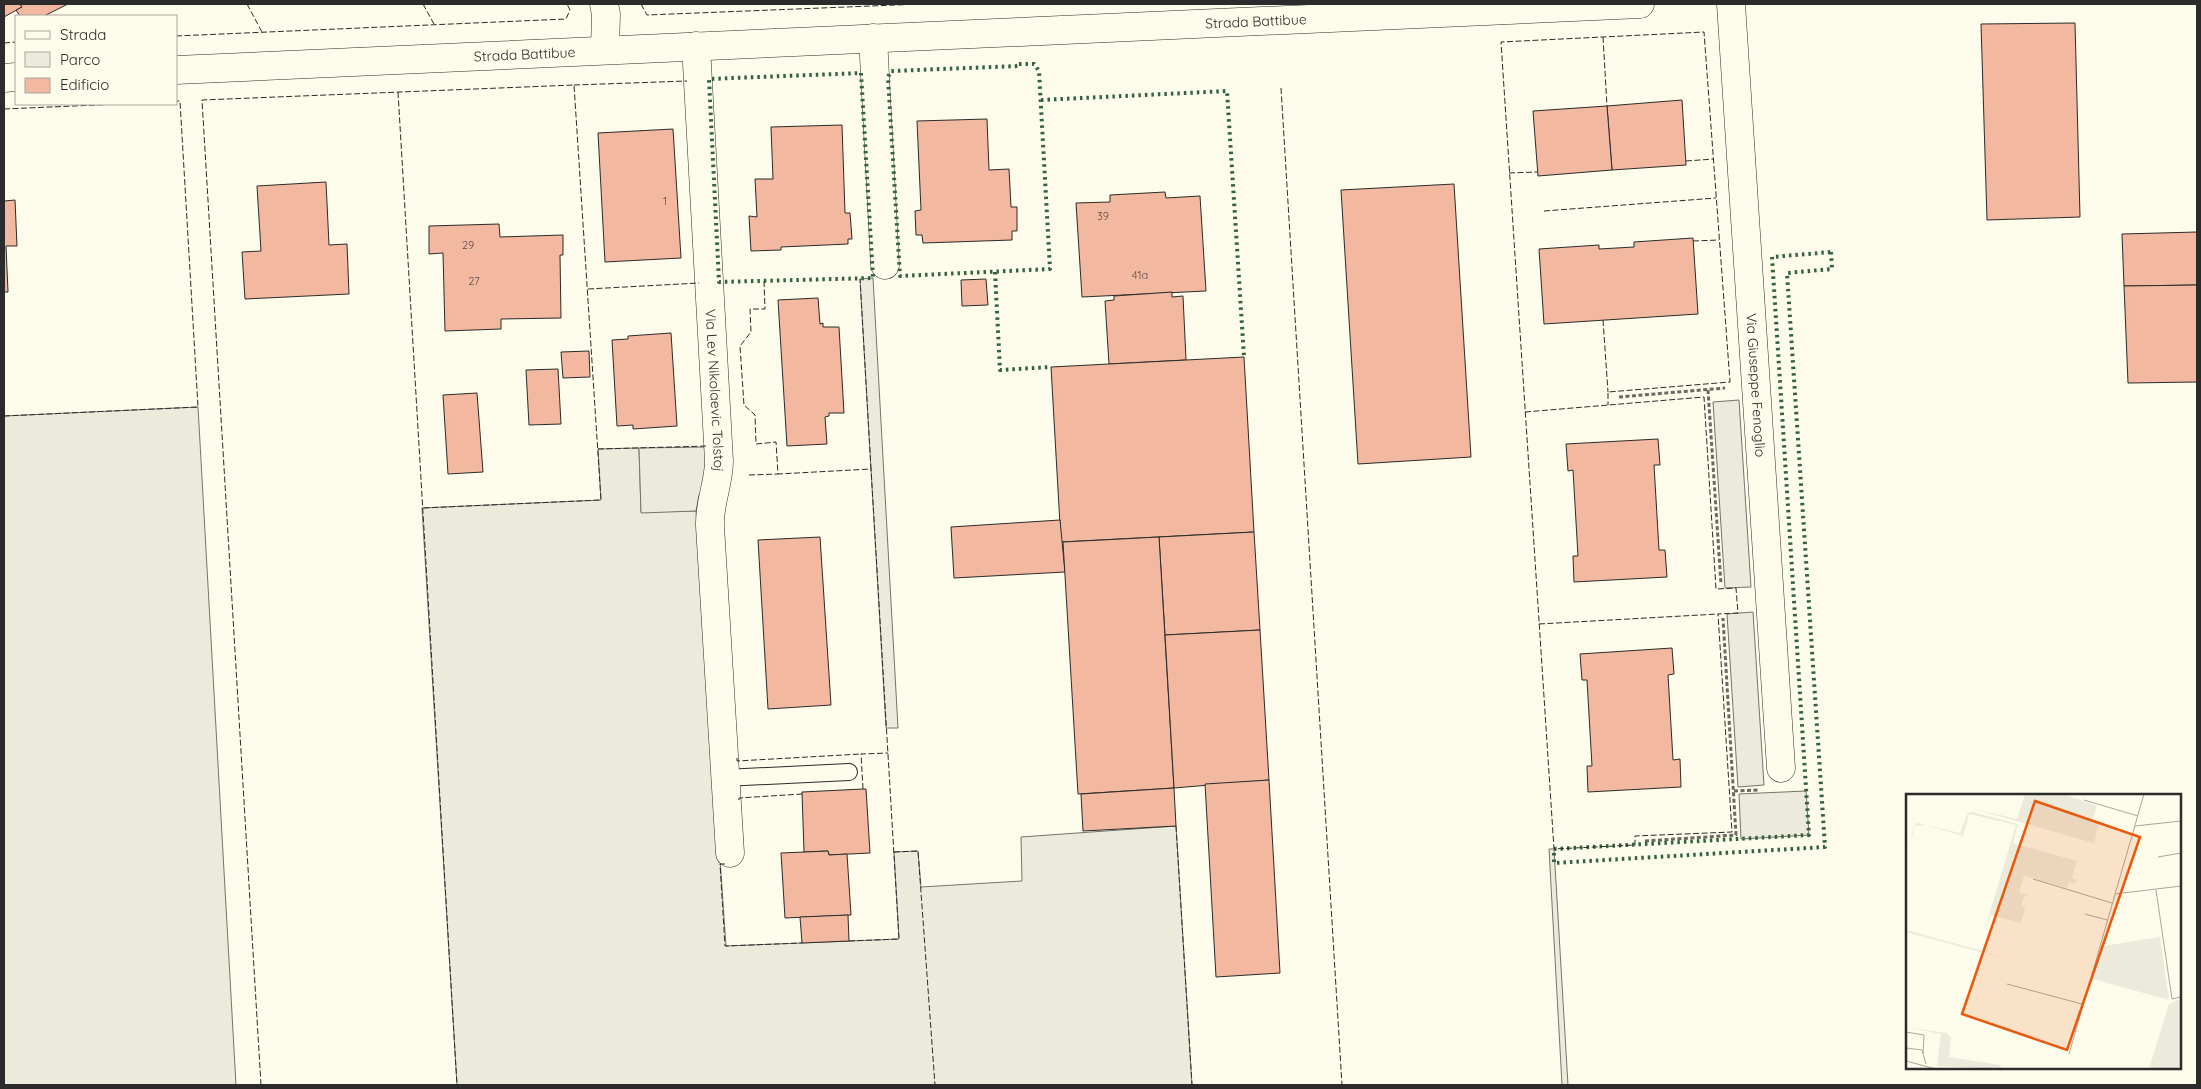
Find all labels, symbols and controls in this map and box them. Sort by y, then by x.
street label: Strada Battibue [1205,10,1307,33]
legend [15,15,178,105]
text: Strada [60,25,106,44]
street label: Strada Battibue [473,43,576,66]
text: Parco [60,50,100,69]
text: Edificio [60,75,109,94]
house number: 1 [663,194,667,208]
house number: 39 [1097,209,1109,223]
house number: 29 [462,238,474,252]
house number: 41a [1132,268,1148,282]
house number: 27 [468,274,480,288]
street label: Via Lev Nikolaevic Tolstoj [702,309,728,473]
street label: Via Giuseppe Fenoglio [1742,313,1770,458]
inset map [1906,794,2181,1069]

